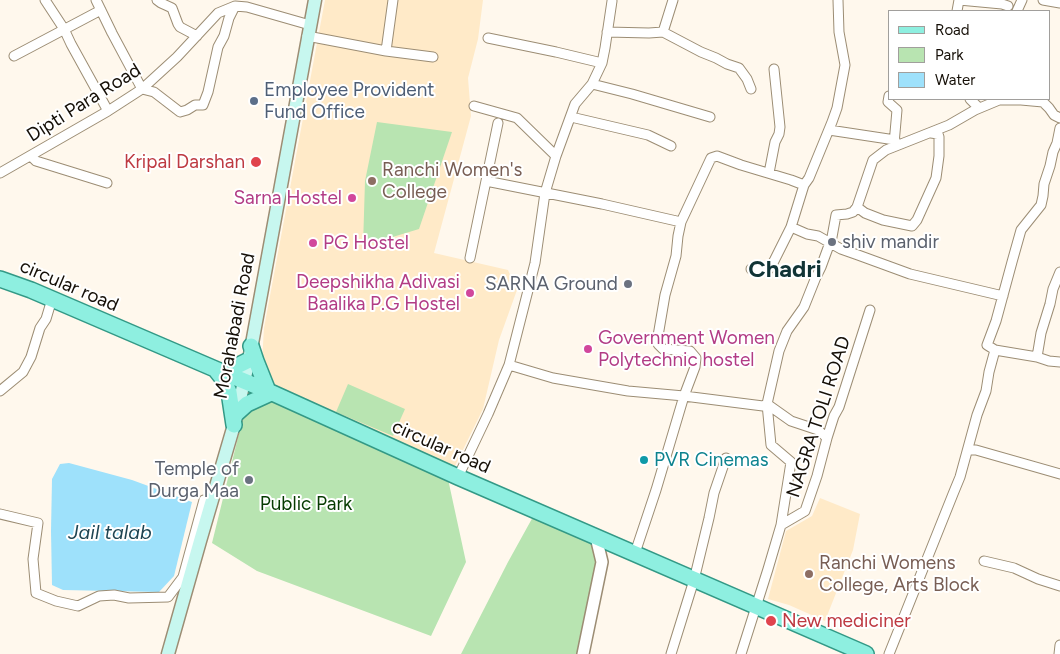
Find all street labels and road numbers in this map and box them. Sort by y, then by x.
street label: Dipti Para Road [23,59,145,147]
street label: Morahabadi Road [210,251,260,401]
street label: circular road [16,255,122,317]
street label: NAGRA TOLI ROAD [782,333,856,501]
street label: circular road [388,415,494,479]

